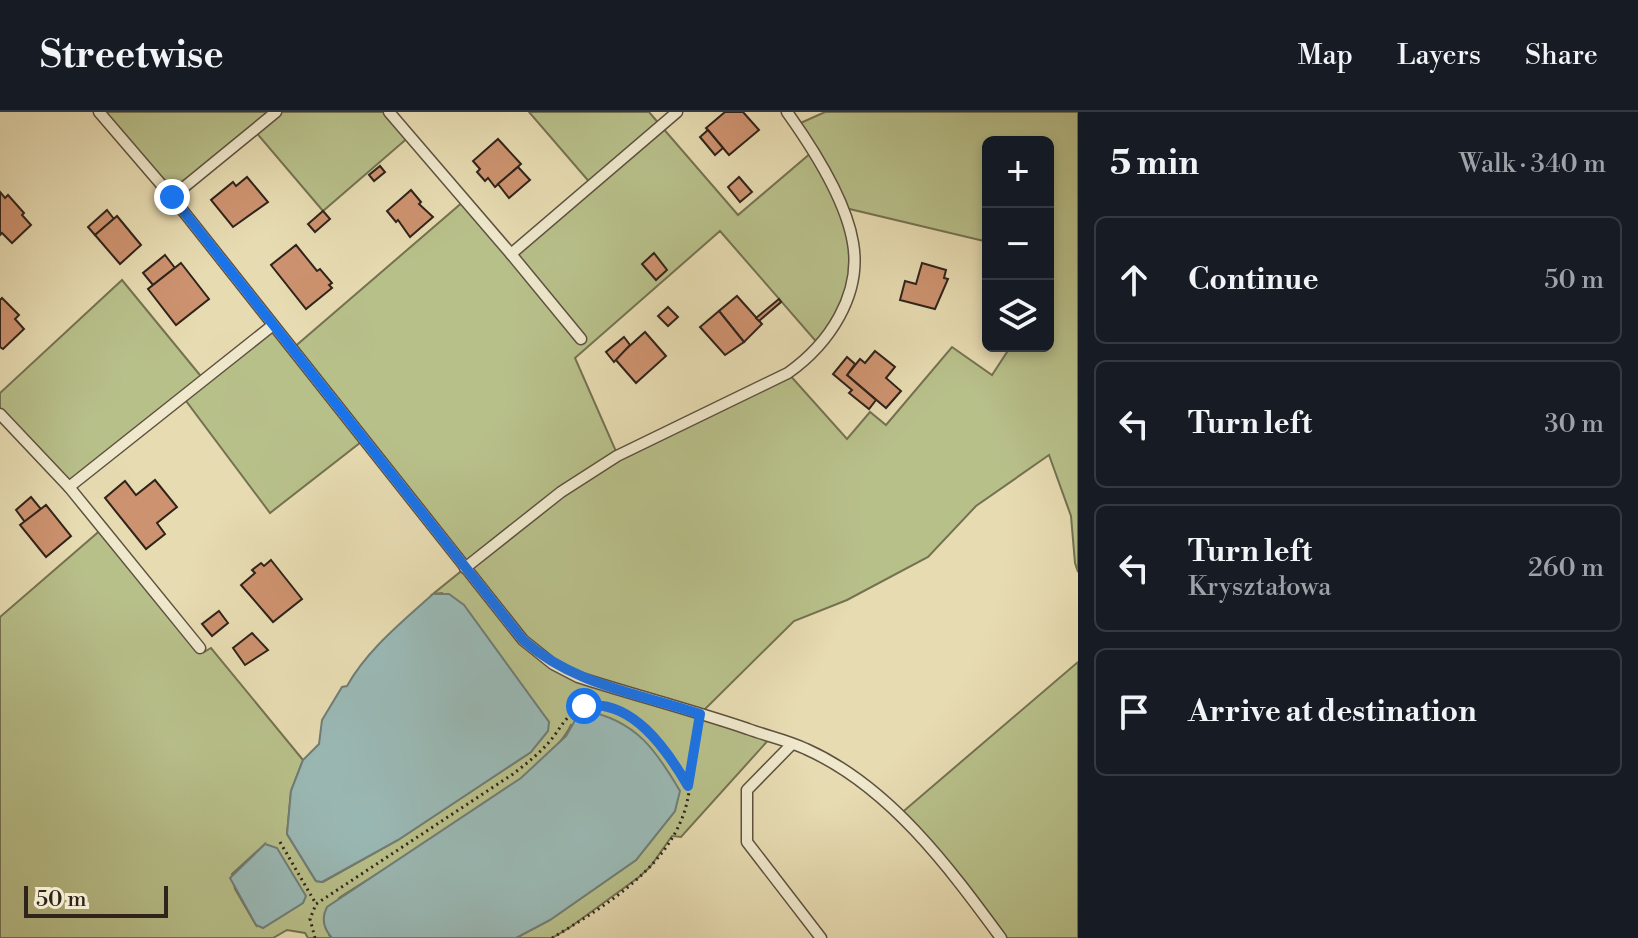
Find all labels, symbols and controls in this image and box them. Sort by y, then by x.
text: Streetwise [40,32,224,79]
text: Map [1298,38,1353,73]
text: Layers [1397,38,1481,73]
text: Share [1525,38,1598,73]
map controls [982,136,1054,352]
button: + [982,136,1054,208]
text: 5 min [1110,143,1199,185]
text: Walk · 340 m [1459,148,1606,180]
route end [154,179,190,215]
button: − [982,208,1054,280]
icon: ahead [1112,258,1156,302]
text: Continue [1188,261,1319,299]
text: 50 m [1544,264,1604,296]
button: layers [982,280,1054,352]
icon: left [1112,402,1156,446]
text: Turn left [1188,405,1312,443]
text: 30 m [1544,408,1604,440]
text: Turn left [1188,533,1312,571]
icon: left [1112,546,1156,590]
text: 260 m [1528,552,1604,584]
text: Kryształowa [1188,571,1332,603]
route start [566,688,602,724]
icon: arrive [1112,690,1156,734]
text: Arrive at destination [1188,693,1477,731]
scale bar [24,882,168,918]
text: 50 m [36,886,87,913]

